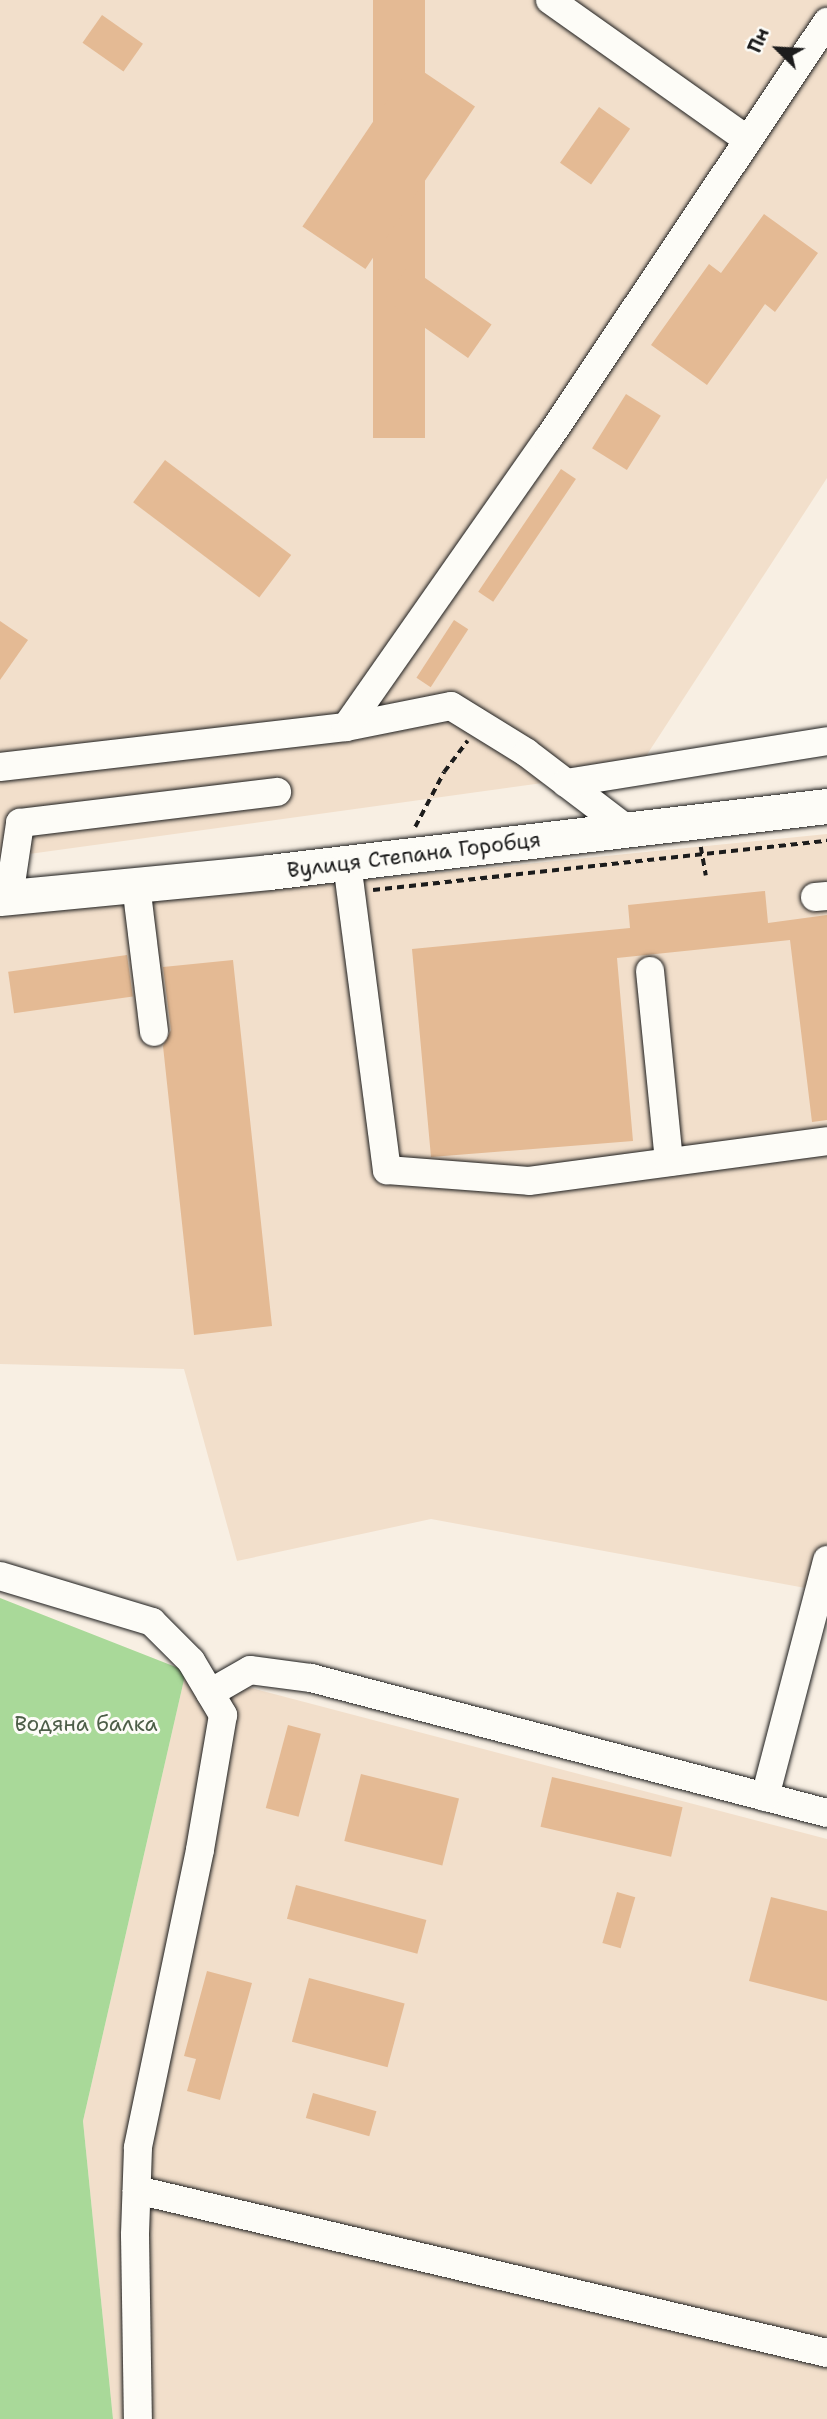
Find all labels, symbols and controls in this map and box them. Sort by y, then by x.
north arrow [743,14,813,84]
text: Пн [742,24,775,57]
street label: Вулиця Степана Горобця [286,827,542,883]
park label: Водяна балка [14,1711,158,1737]

